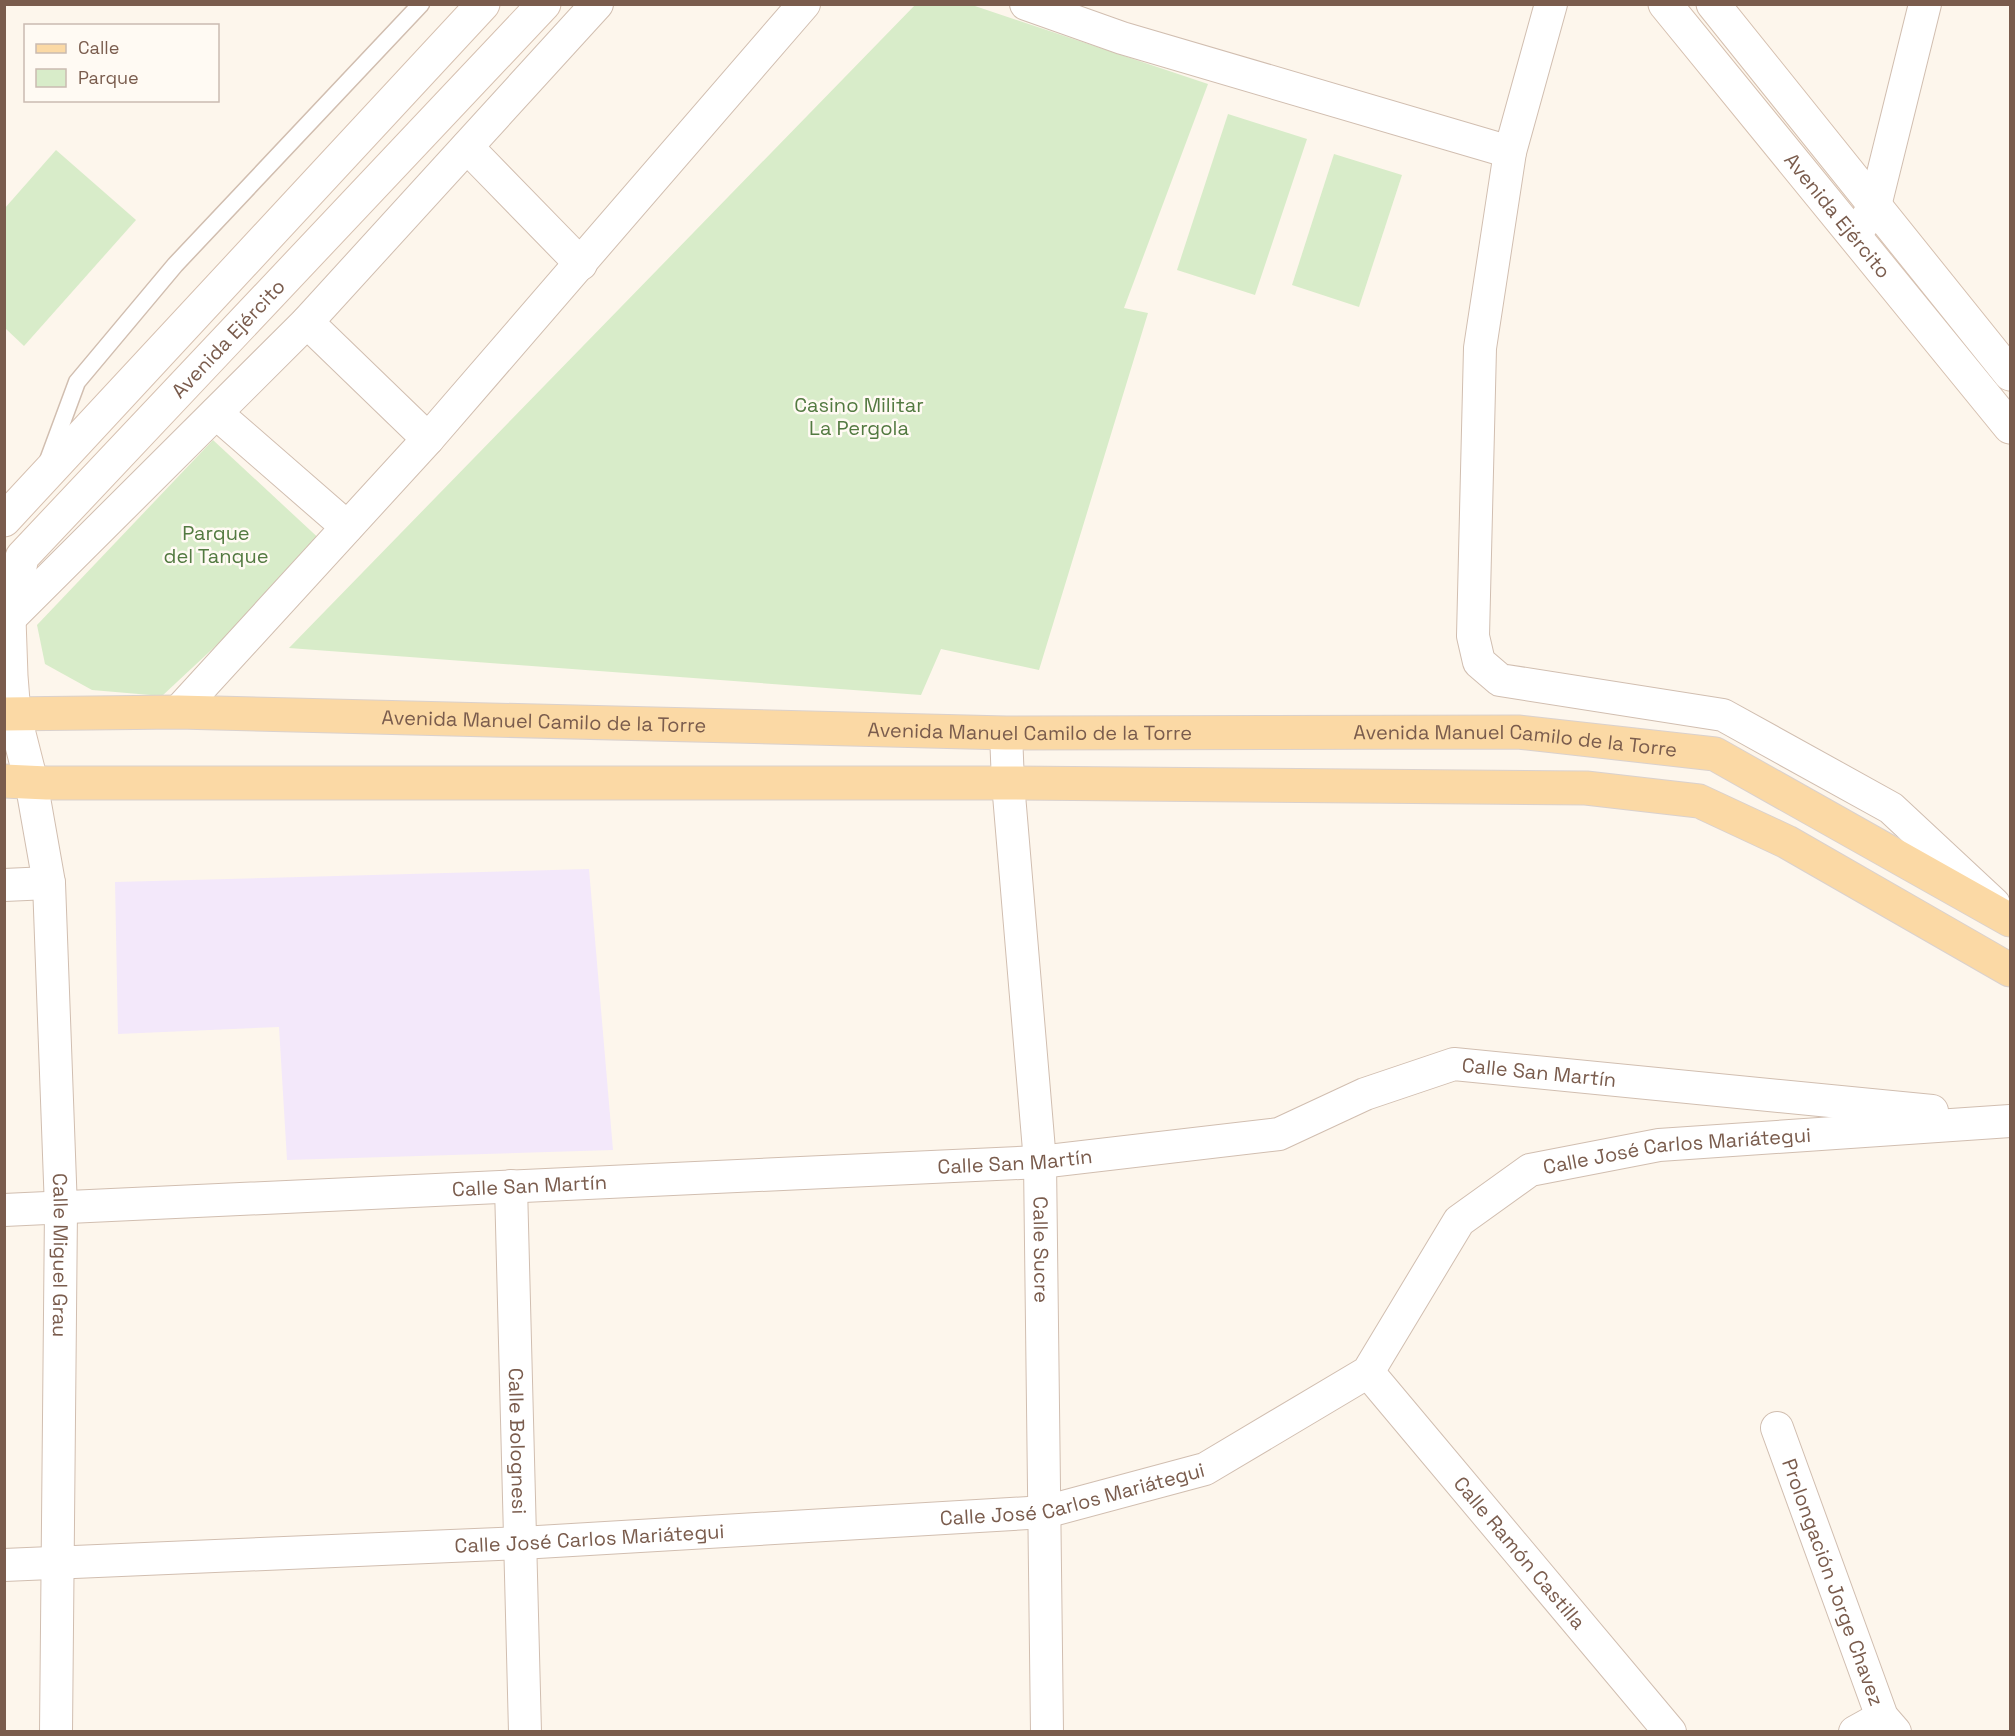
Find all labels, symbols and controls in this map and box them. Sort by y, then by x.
legend [24,24,219,102]
text: Calle [78,36,119,59]
text: Parque [78,66,139,89]
street label: Avenida Ejército [1779,147,1896,284]
street label: Avenida Ejército [166,273,291,404]
park label: Casino Militar La Pergola [794,392,924,441]
park label: Parque del Tanque [164,520,268,569]
street label: Avenida Manuel Camilo de la Torre [381,704,707,738]
street label: Avenida Manuel Camilo de la Torre [867,716,1192,746]
street label: Avenida Manuel Camilo de la Torre [1353,719,1679,763]
street label: Calle San Martín [1461,1052,1617,1093]
street label: Calle José Carlos Mariátegui [1541,1122,1812,1180]
street label: Calle San Martín [937,1143,1094,1180]
street label: Calle San Martín [451,1169,607,1202]
street label: Calle Miguel Grau [47,1173,74,1337]
street label: Calle Sucre [1027,1196,1055,1303]
street label: Calle Bolognesi [503,1367,532,1514]
street label: Prolongación Jorge Chavez [1776,1455,1890,1709]
street label: Calle José Carlos Mariátegui [939,1457,1207,1531]
street label: Calle Ramón Castilla [1448,1471,1591,1635]
street label: Calle José Carlos Mariátegui [454,1518,725,1559]

